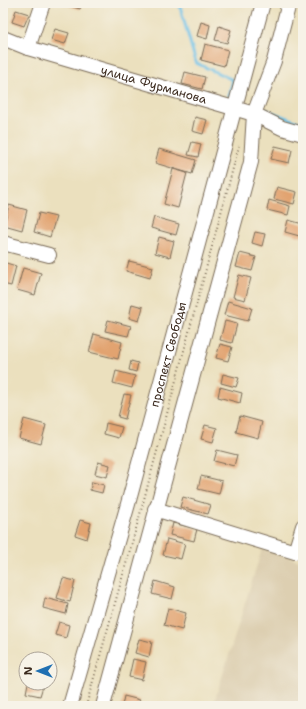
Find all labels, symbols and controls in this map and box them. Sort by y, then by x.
street label: улица Фурманова [99,62,209,108]
street label: проспект Свободы [146,300,190,409]
north arrow [18,651,58,691]
text: N [21,666,36,675]

